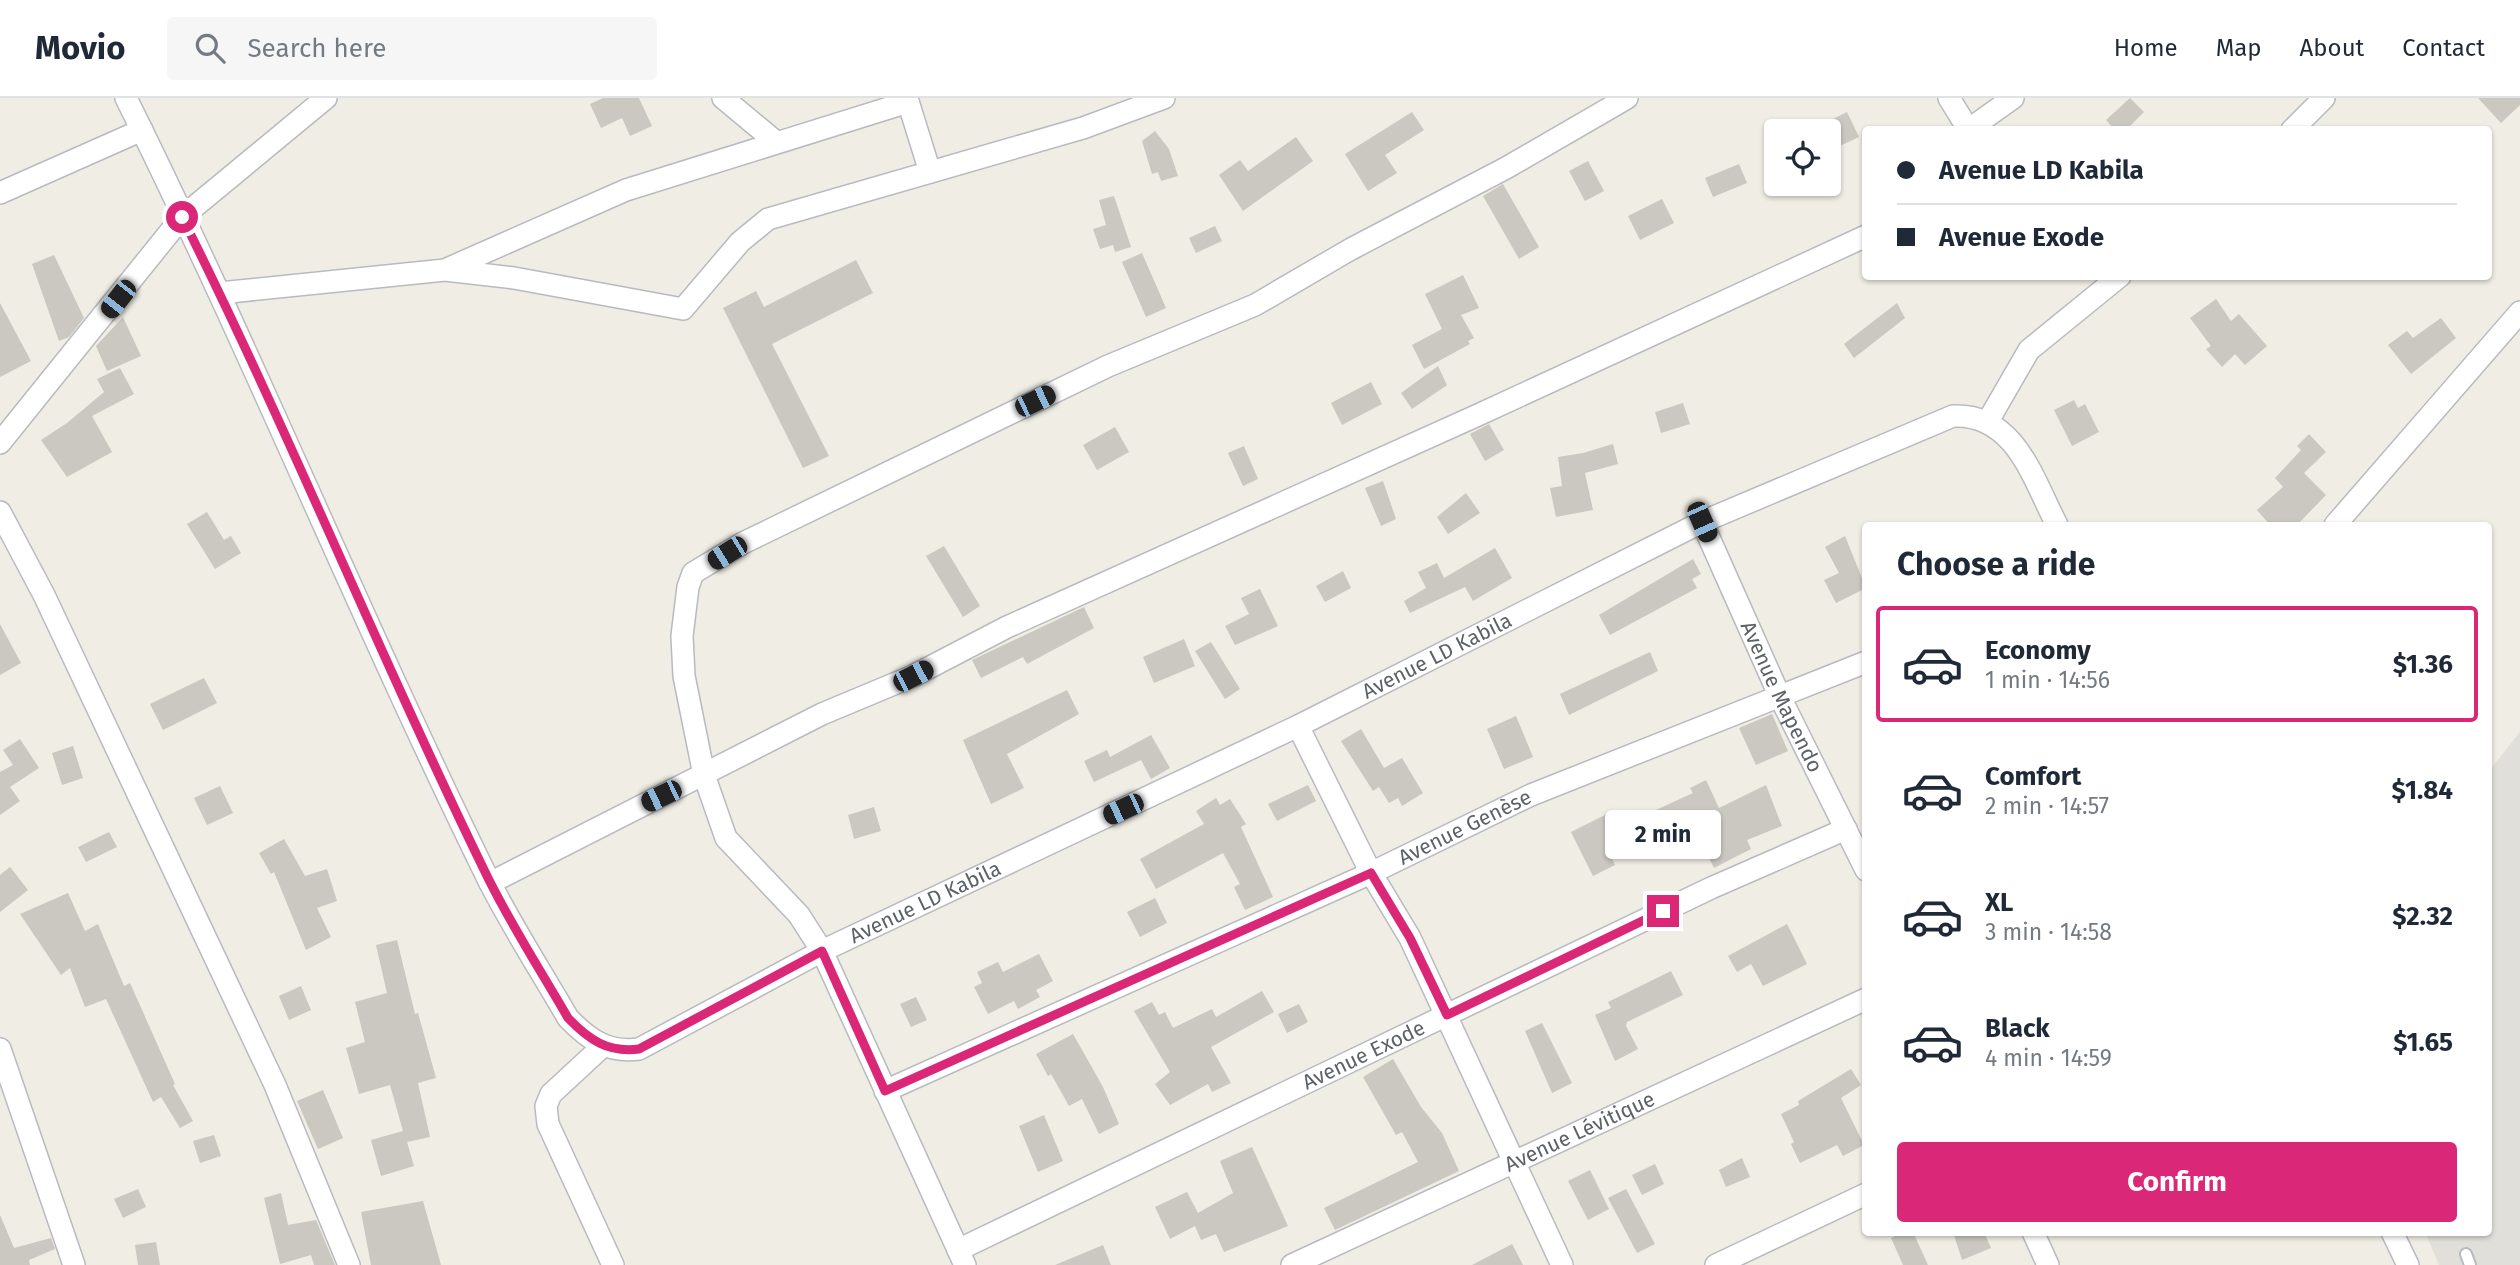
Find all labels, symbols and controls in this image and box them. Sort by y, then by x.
search box [167,17,657,80]
text: Movio [35,28,125,68]
icon: search [191,29,229,67]
text: Search here [247,33,386,64]
text: Home [2114,34,2178,62]
text: Map [2216,34,2262,62]
text: About [2300,34,2364,62]
text: Contact [2402,34,2485,62]
map controls [1764,119,1841,196]
button: locate [1764,119,1841,196]
text: Avenue LD Kabila [1939,155,2144,186]
route start [166,201,198,233]
text: Avenue Exode [1939,222,2104,253]
car [97,276,140,322]
car [1012,382,1059,420]
car [1684,499,1721,545]
car [704,533,751,573]
text: Choose a ride [1897,545,2095,583]
street label: Avenue LD Kabila [1358,607,1516,705]
street label: Avenue Mapendo [1735,617,1828,777]
icon: car [1901,633,1964,696]
text: Economy [1985,635,2091,666]
text: $1.36 [2393,649,2453,680]
car [890,657,937,695]
text: 1 min · 14:56 [1985,666,2110,694]
icon: car [1901,759,1964,822]
text: Comfort [1985,761,2081,792]
text: $1.84 [2392,775,2453,806]
car [638,777,685,815]
street label: Avenue Genèse [1394,784,1536,871]
car [1100,791,1147,827]
text: 2 min · 14:57 [1985,792,2109,820]
callout: 2 min [1605,810,1721,858]
text: 2 min [1635,820,1691,848]
street label: Avenue LD Kabila [845,855,1005,949]
icon: car [1901,885,1964,948]
text: XL [1985,887,2013,918]
route end [1647,895,1679,927]
text: $2.32 [2392,901,2453,932]
text: 3 min · 14:58 [1985,918,2112,946]
icon: car [1901,1011,1964,1074]
text: Black [1985,1013,2050,1044]
street label: Avenue Exode [1298,1015,1429,1096]
text: $1.65 [2393,1027,2453,1058]
text: 4 min · 14:59 [1985,1044,2112,1072]
street label: Avenue Lévitique [1500,1086,1659,1178]
button: Confirm [1897,1142,2457,1222]

